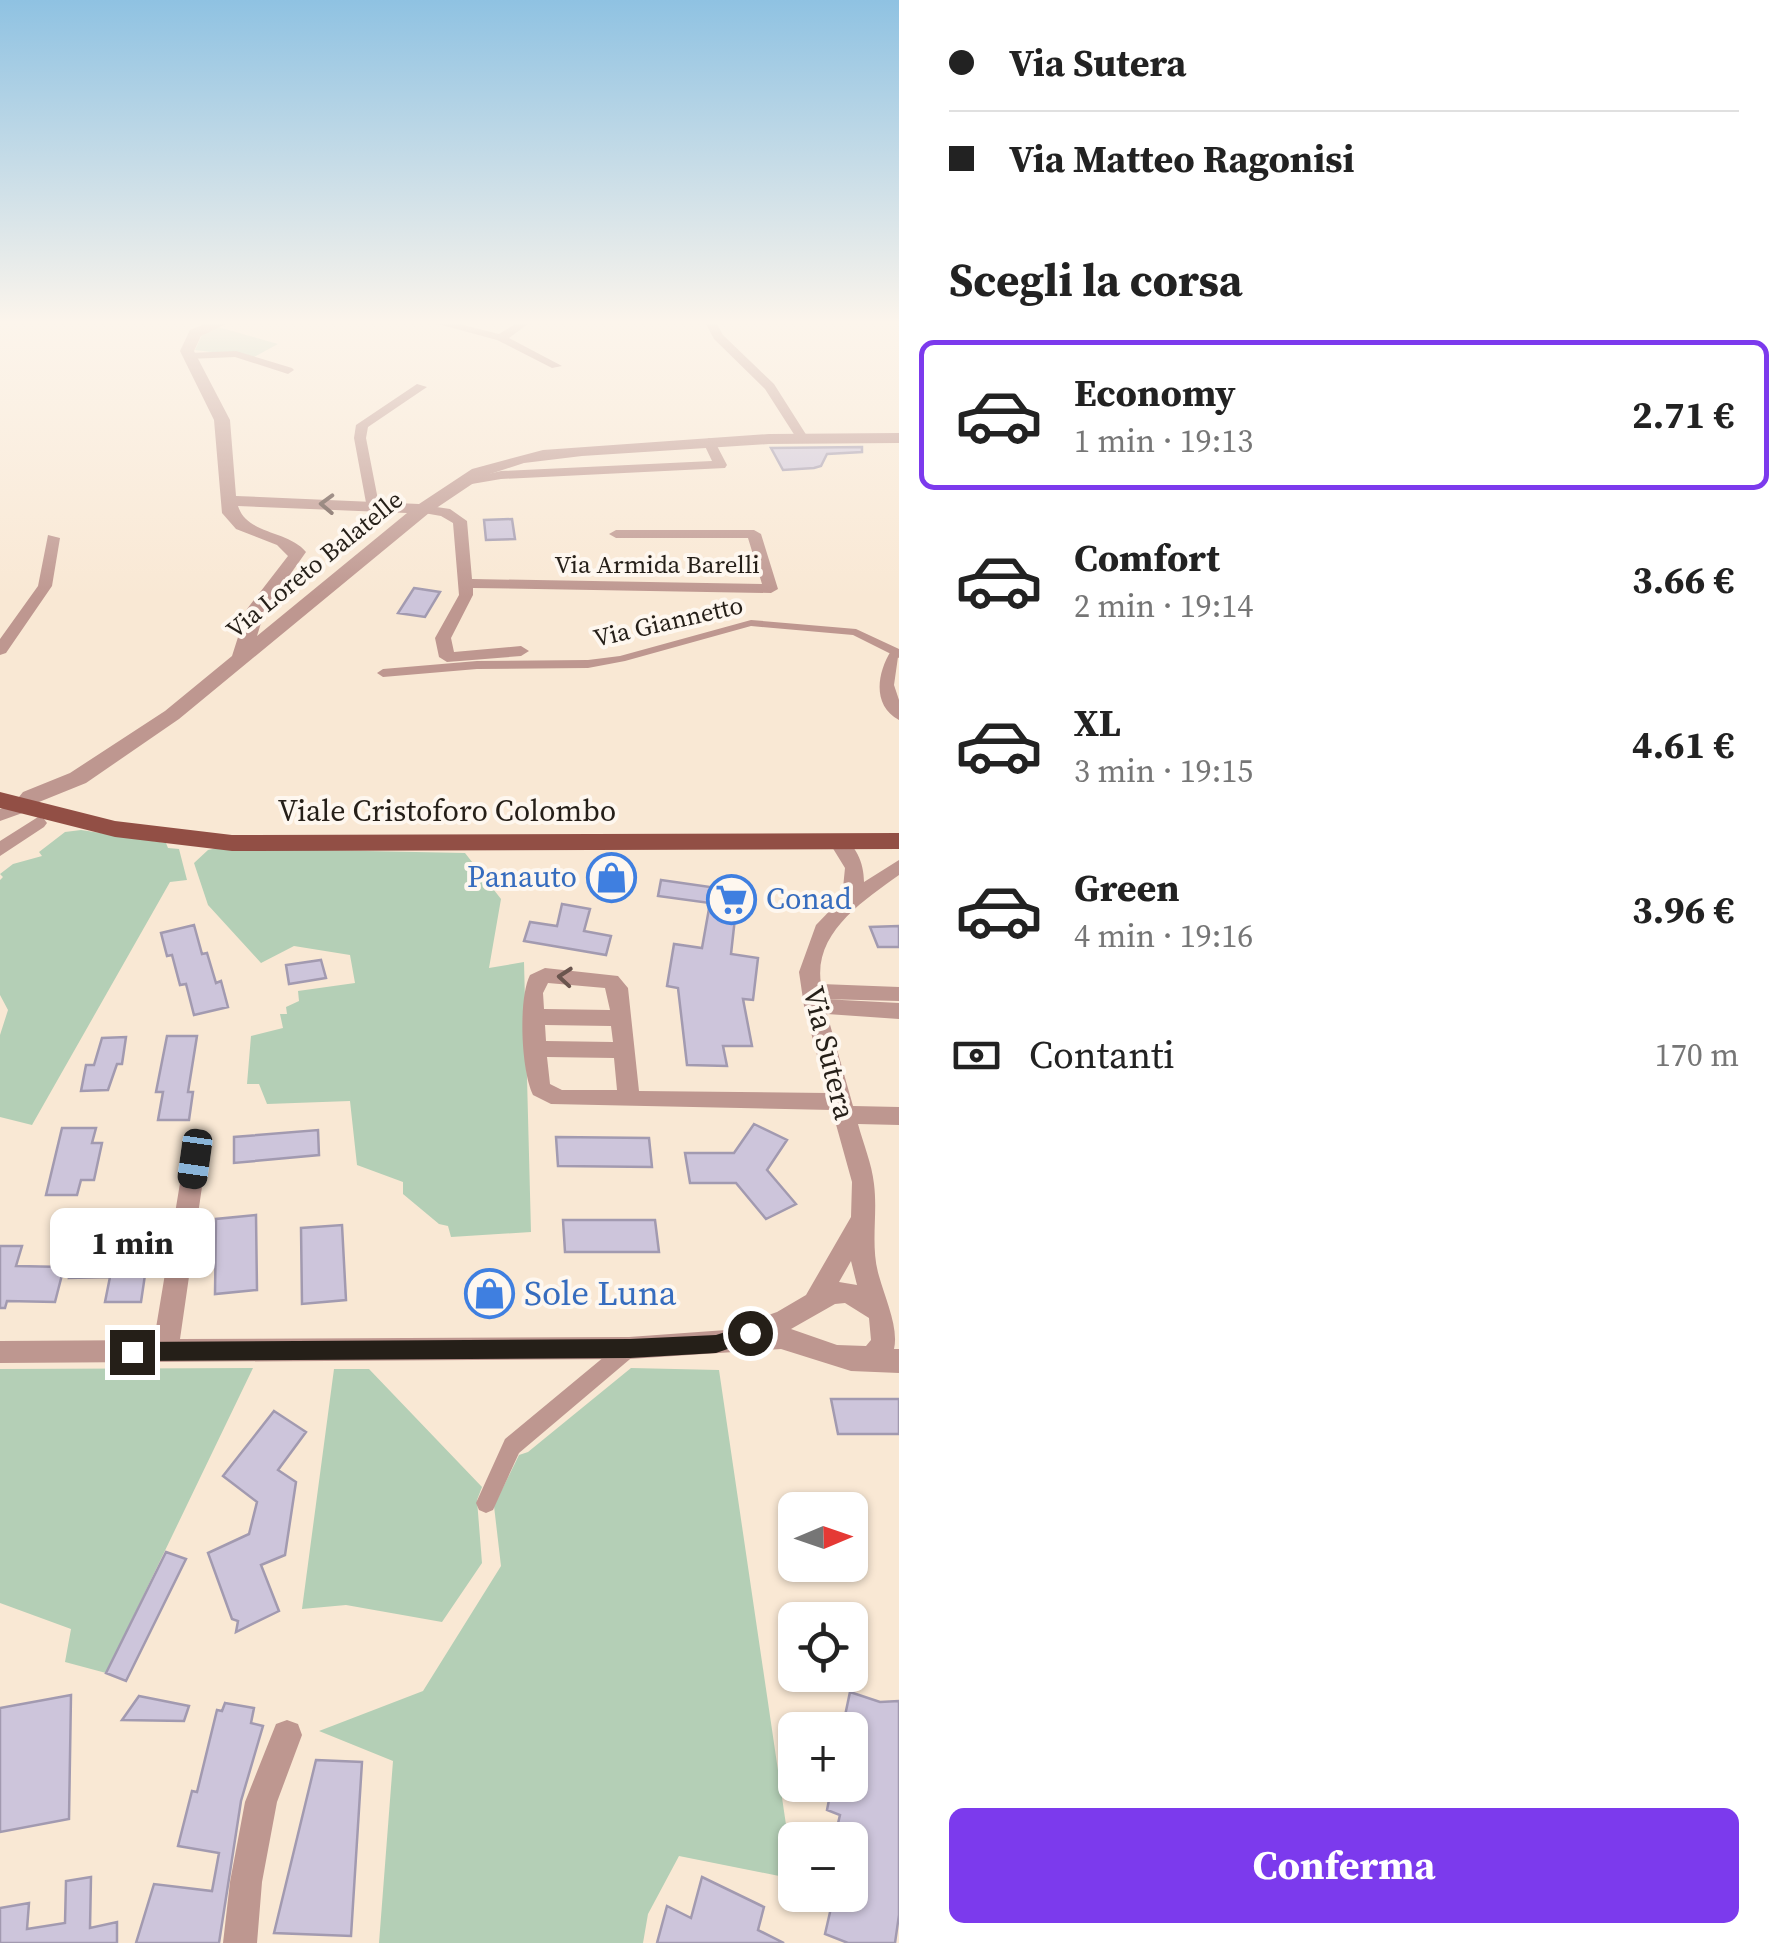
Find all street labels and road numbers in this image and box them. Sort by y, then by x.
street label: Via Loreto Balatelle [219,482,409,646]
street label: Via Armida Barelli [554,547,760,581]
street label: Via Giannetto [590,587,746,655]
street label: Viale Cristoforo Colombo [278,790,616,831]
street label: Via Sutera [793,982,866,1124]

